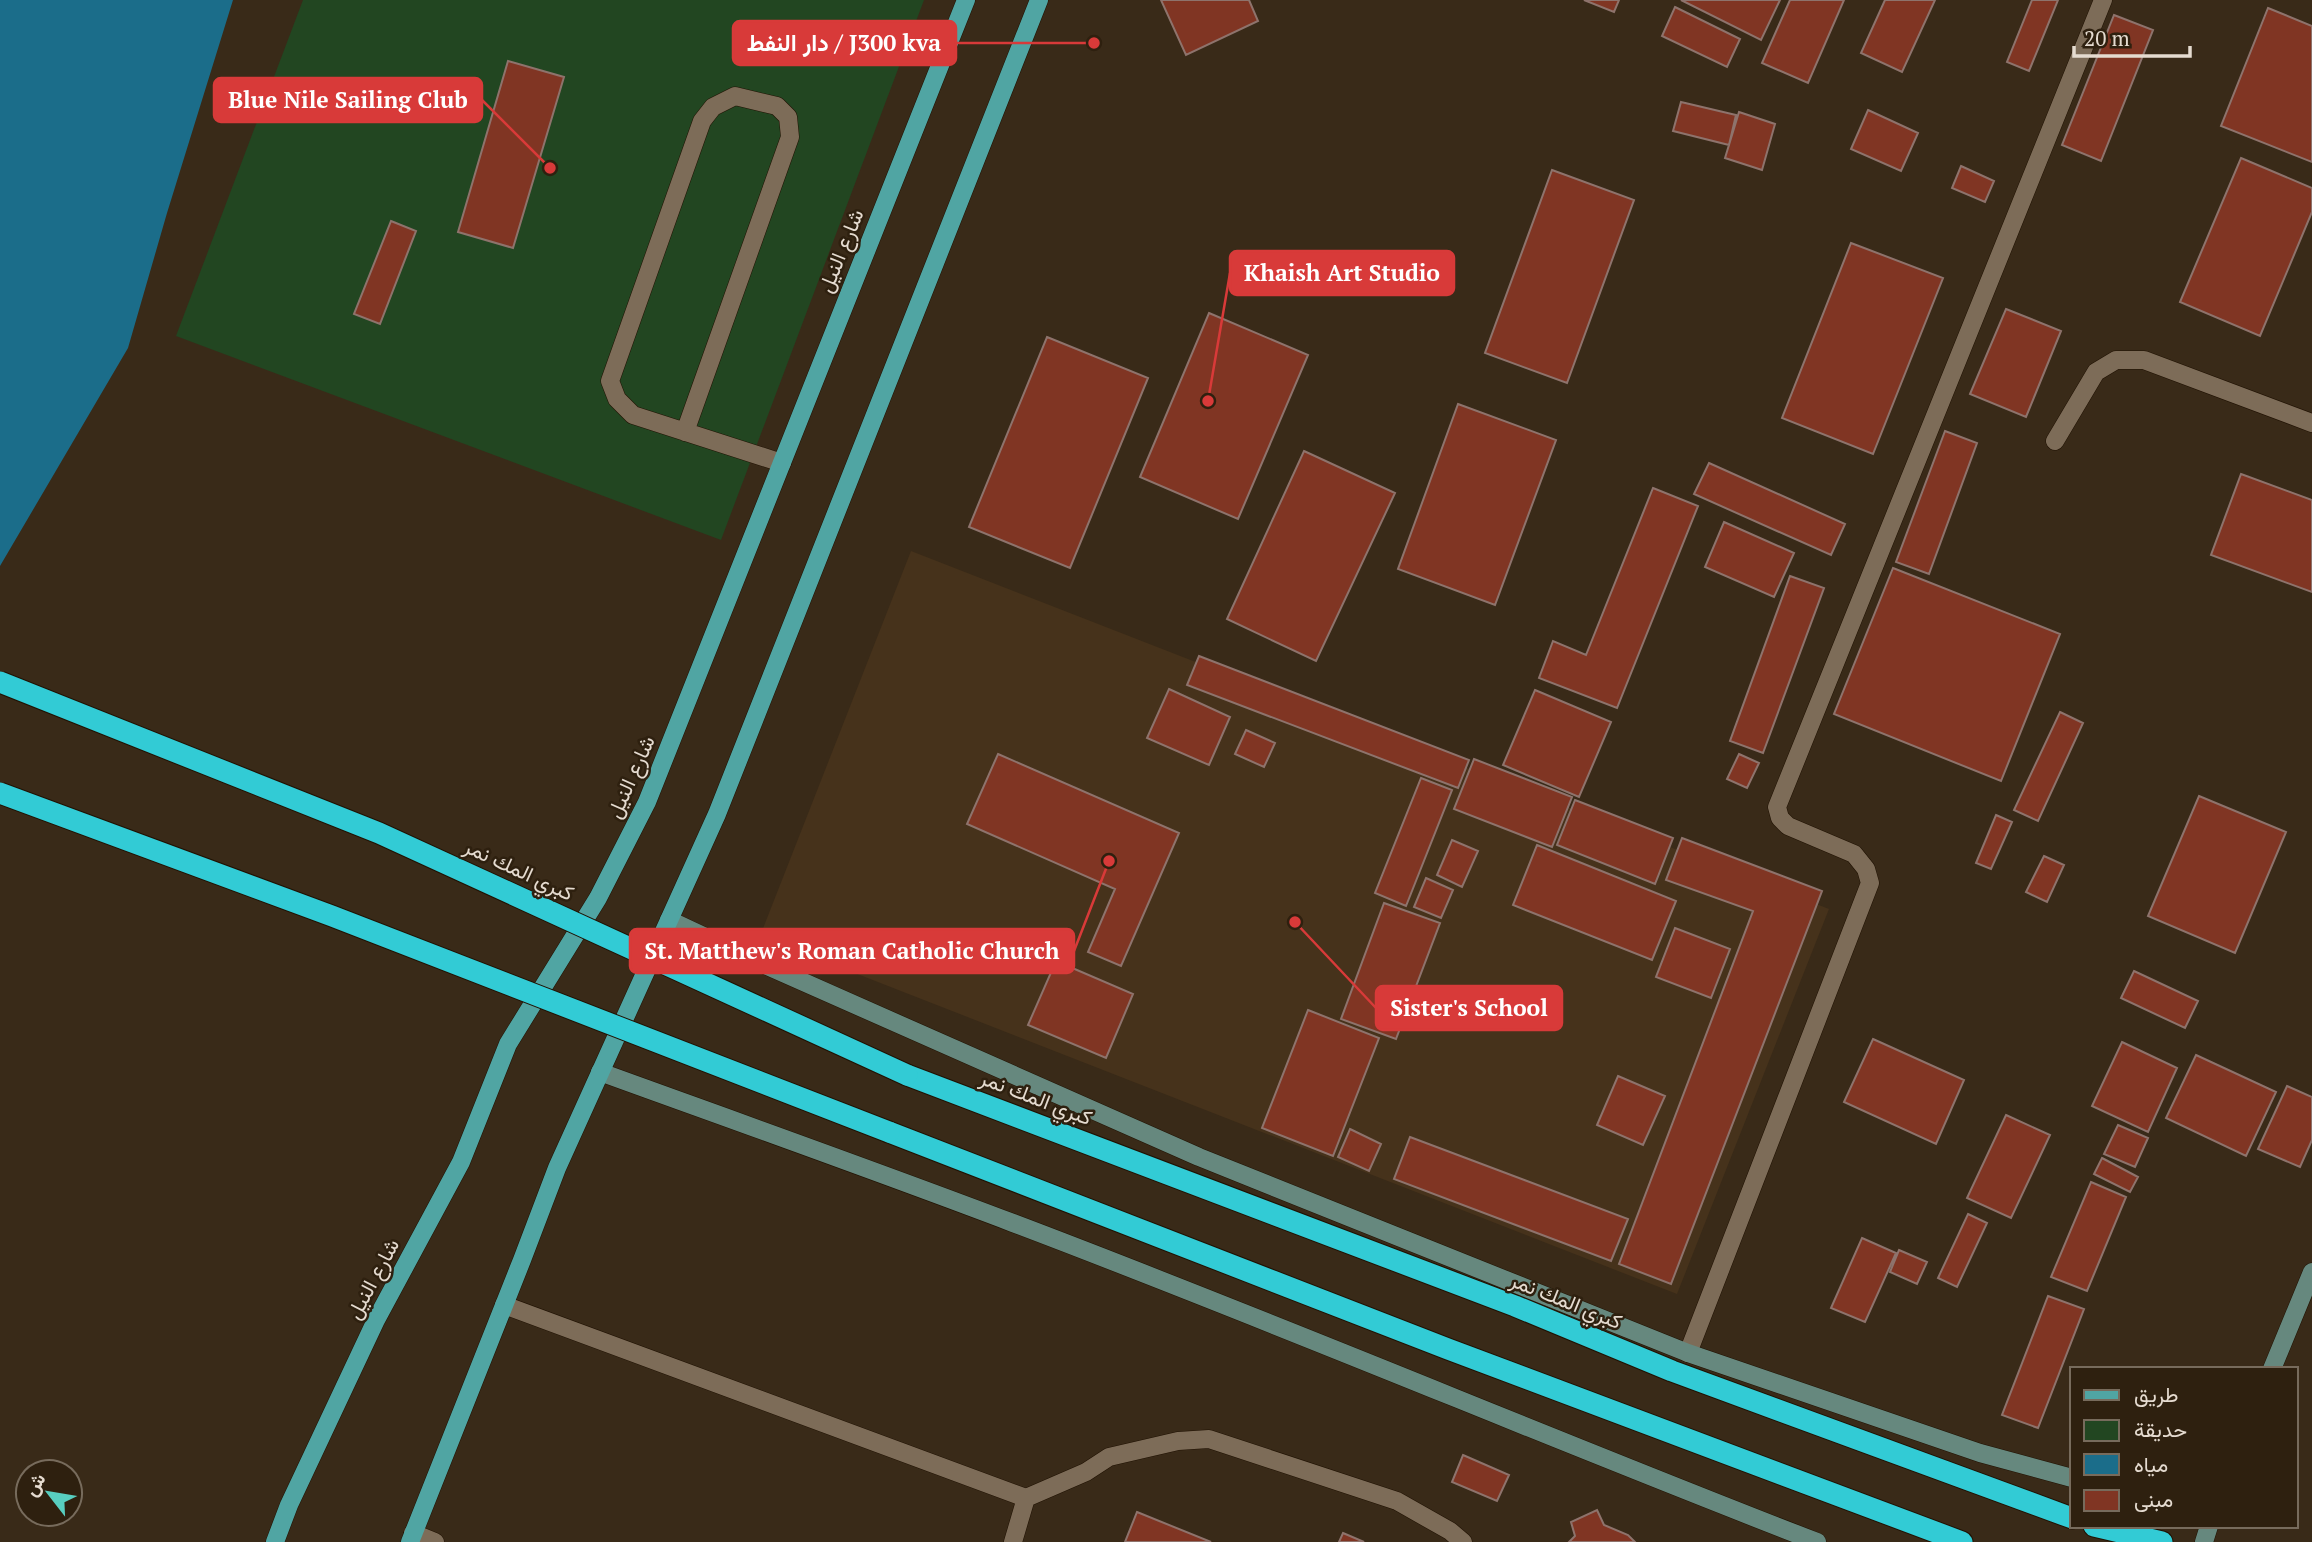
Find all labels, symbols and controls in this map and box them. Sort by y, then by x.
scale bar [2074,14,2190,58]
callout: دار النفط / J300 kva [733,21,956,65]
text: 20 m [2084,24,2130,52]
text: دار النفط / J300 kva [747,27,941,58]
callout: Blue Nile Sailing Club [214,78,482,122]
text: Blue Nile Sailing Club [228,84,468,115]
street label: شارع النيل [811,205,870,297]
callout: Khaish Art Studio [1230,251,1454,295]
text: Khaish Art Studio [1244,257,1440,288]
street label: شارع النيل [599,731,662,823]
street label: كبري المك نمر [457,831,579,910]
callout: St. Matthew's Roman Catholic Church [630,929,1074,973]
text: St. Matthew's Roman Catholic Church [644,935,1060,966]
callout: Sister's School [1376,986,1562,1030]
text: Sister's School [1390,992,1548,1023]
street label: كبري المك نمر [974,1063,1096,1135]
street label: شارع النيل [339,1233,406,1324]
street label: كبري المك نمر [1504,1265,1626,1339]
legend [2070,1367,2298,1528]
text: طريق [2134,1380,2179,1408]
text: حديقة [2134,1415,2187,1443]
text: مياه [2134,1450,2168,1478]
north arrow [14,1458,84,1528]
text: ش [17,1468,51,1500]
text: مبنى [2134,1485,2173,1513]

